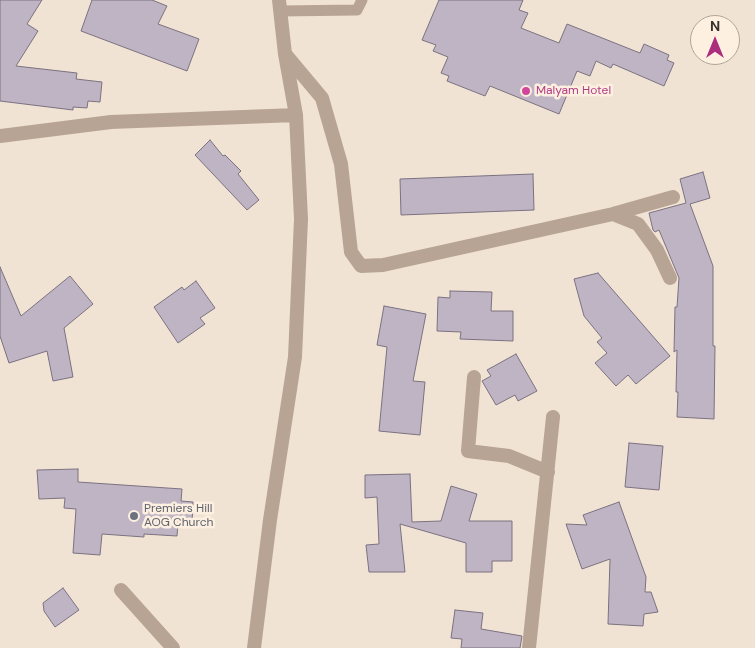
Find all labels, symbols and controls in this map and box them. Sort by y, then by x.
north arrow [690,15,740,65]
text: N [710,17,720,35]
place label: Malyam Hotel [536,84,611,98]
marker: Malyam Hotel [520,85,532,97]
place label: Premiers Hill AOG Church [144,502,213,530]
marker: Premiers Hill AOG Church [128,510,140,522]

